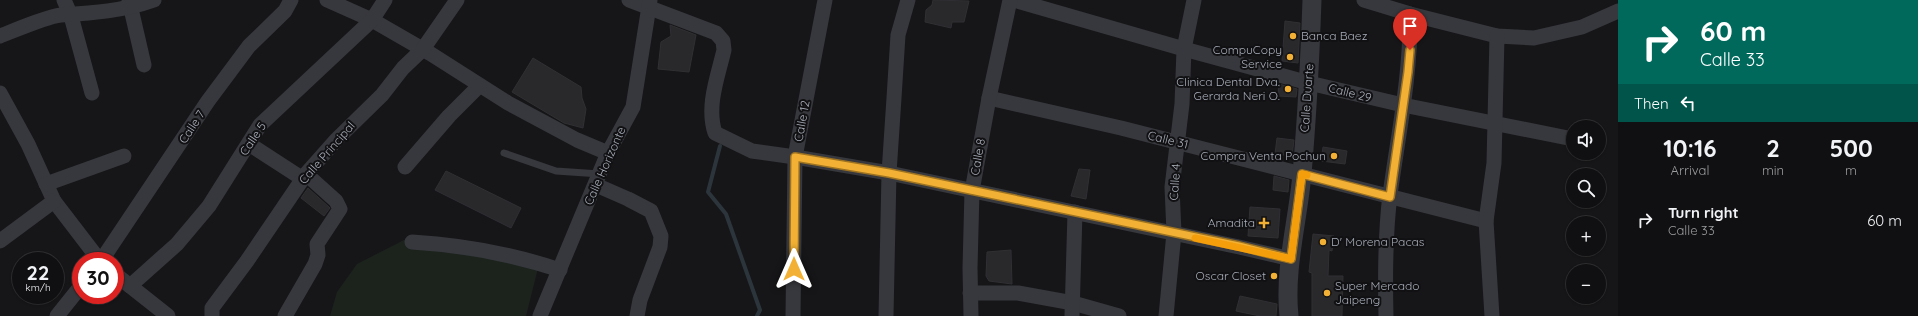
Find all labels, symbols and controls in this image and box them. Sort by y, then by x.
pin [1393,9,1427,50]
text: 60 m [1700,13,1766,48]
icon: arrive [1399,15,1421,37]
icon: right [1634,16,1686,68]
place label: Banca Baez [1301,28,1368,43]
marker: Banca Baez [1288,31,1298,41]
place label: CompuCopy Service [1213,42,1282,71]
text: Calle 33 [1700,48,1765,71]
marker: CompuCopy Service [1285,52,1295,62]
street label: Calle Duarte [1297,63,1316,133]
place label: Clinica Dental Dva. Gerarda Neri O. [1176,74,1280,103]
street label: Calle 29 [1327,80,1374,105]
marker: Clinica Dental Dva. Gerarda Neri O. [1283,84,1293,94]
icon: left [1677,92,1699,114]
text: Then [1634,94,1669,113]
street label: Calle 12 [791,99,813,143]
street label: Calle 7 [175,107,208,146]
street label: Calle Principal [295,118,358,187]
street label: Calle 5 [236,119,269,158]
map controls [1566,120,1606,304]
button: sound [1566,120,1606,160]
street label: Calle Horizonte [581,124,629,207]
street label: Calle 31 [1146,127,1190,152]
text: 10:16 [1663,133,1717,163]
text: 2 [1766,133,1780,163]
text: 500 [1829,133,1873,163]
street label: Calle 8 [967,137,988,176]
place label: Compra Venta Pochun [1201,148,1326,163]
marker: Compra Venta Pochun [1329,151,1339,161]
text: Arrival [1670,162,1709,178]
text: min [1762,162,1784,178]
text: m [1845,162,1857,178]
street label: Calle 4 [1166,163,1183,201]
button: search [1566,168,1606,208]
text: Turn right [1668,203,1739,222]
icon: right [1634,209,1656,231]
text: 60 m [1867,211,1902,230]
place label: Amadita [1208,215,1255,230]
button: + [1566,216,1606,256]
marker: Amadita [1258,217,1270,229]
text: Calle 33 [1668,222,1715,238]
place label: D' Morena Pacas [1331,234,1425,249]
marker: D' Morena Pacas [1318,237,1328,247]
position arrow [773,248,815,290]
speed limit sign: 30 [72,252,124,304]
text: 22 [27,260,49,285]
button: − [1566,264,1606,304]
place label: Oscar Closet [1196,268,1266,283]
marker: Oscar Closet [1269,271,1279,281]
place label: Super Mercado Jaipeng [1335,278,1420,307]
text: km/h [25,281,51,294]
marker: Super Mercado Jaipeng [1322,288,1332,298]

